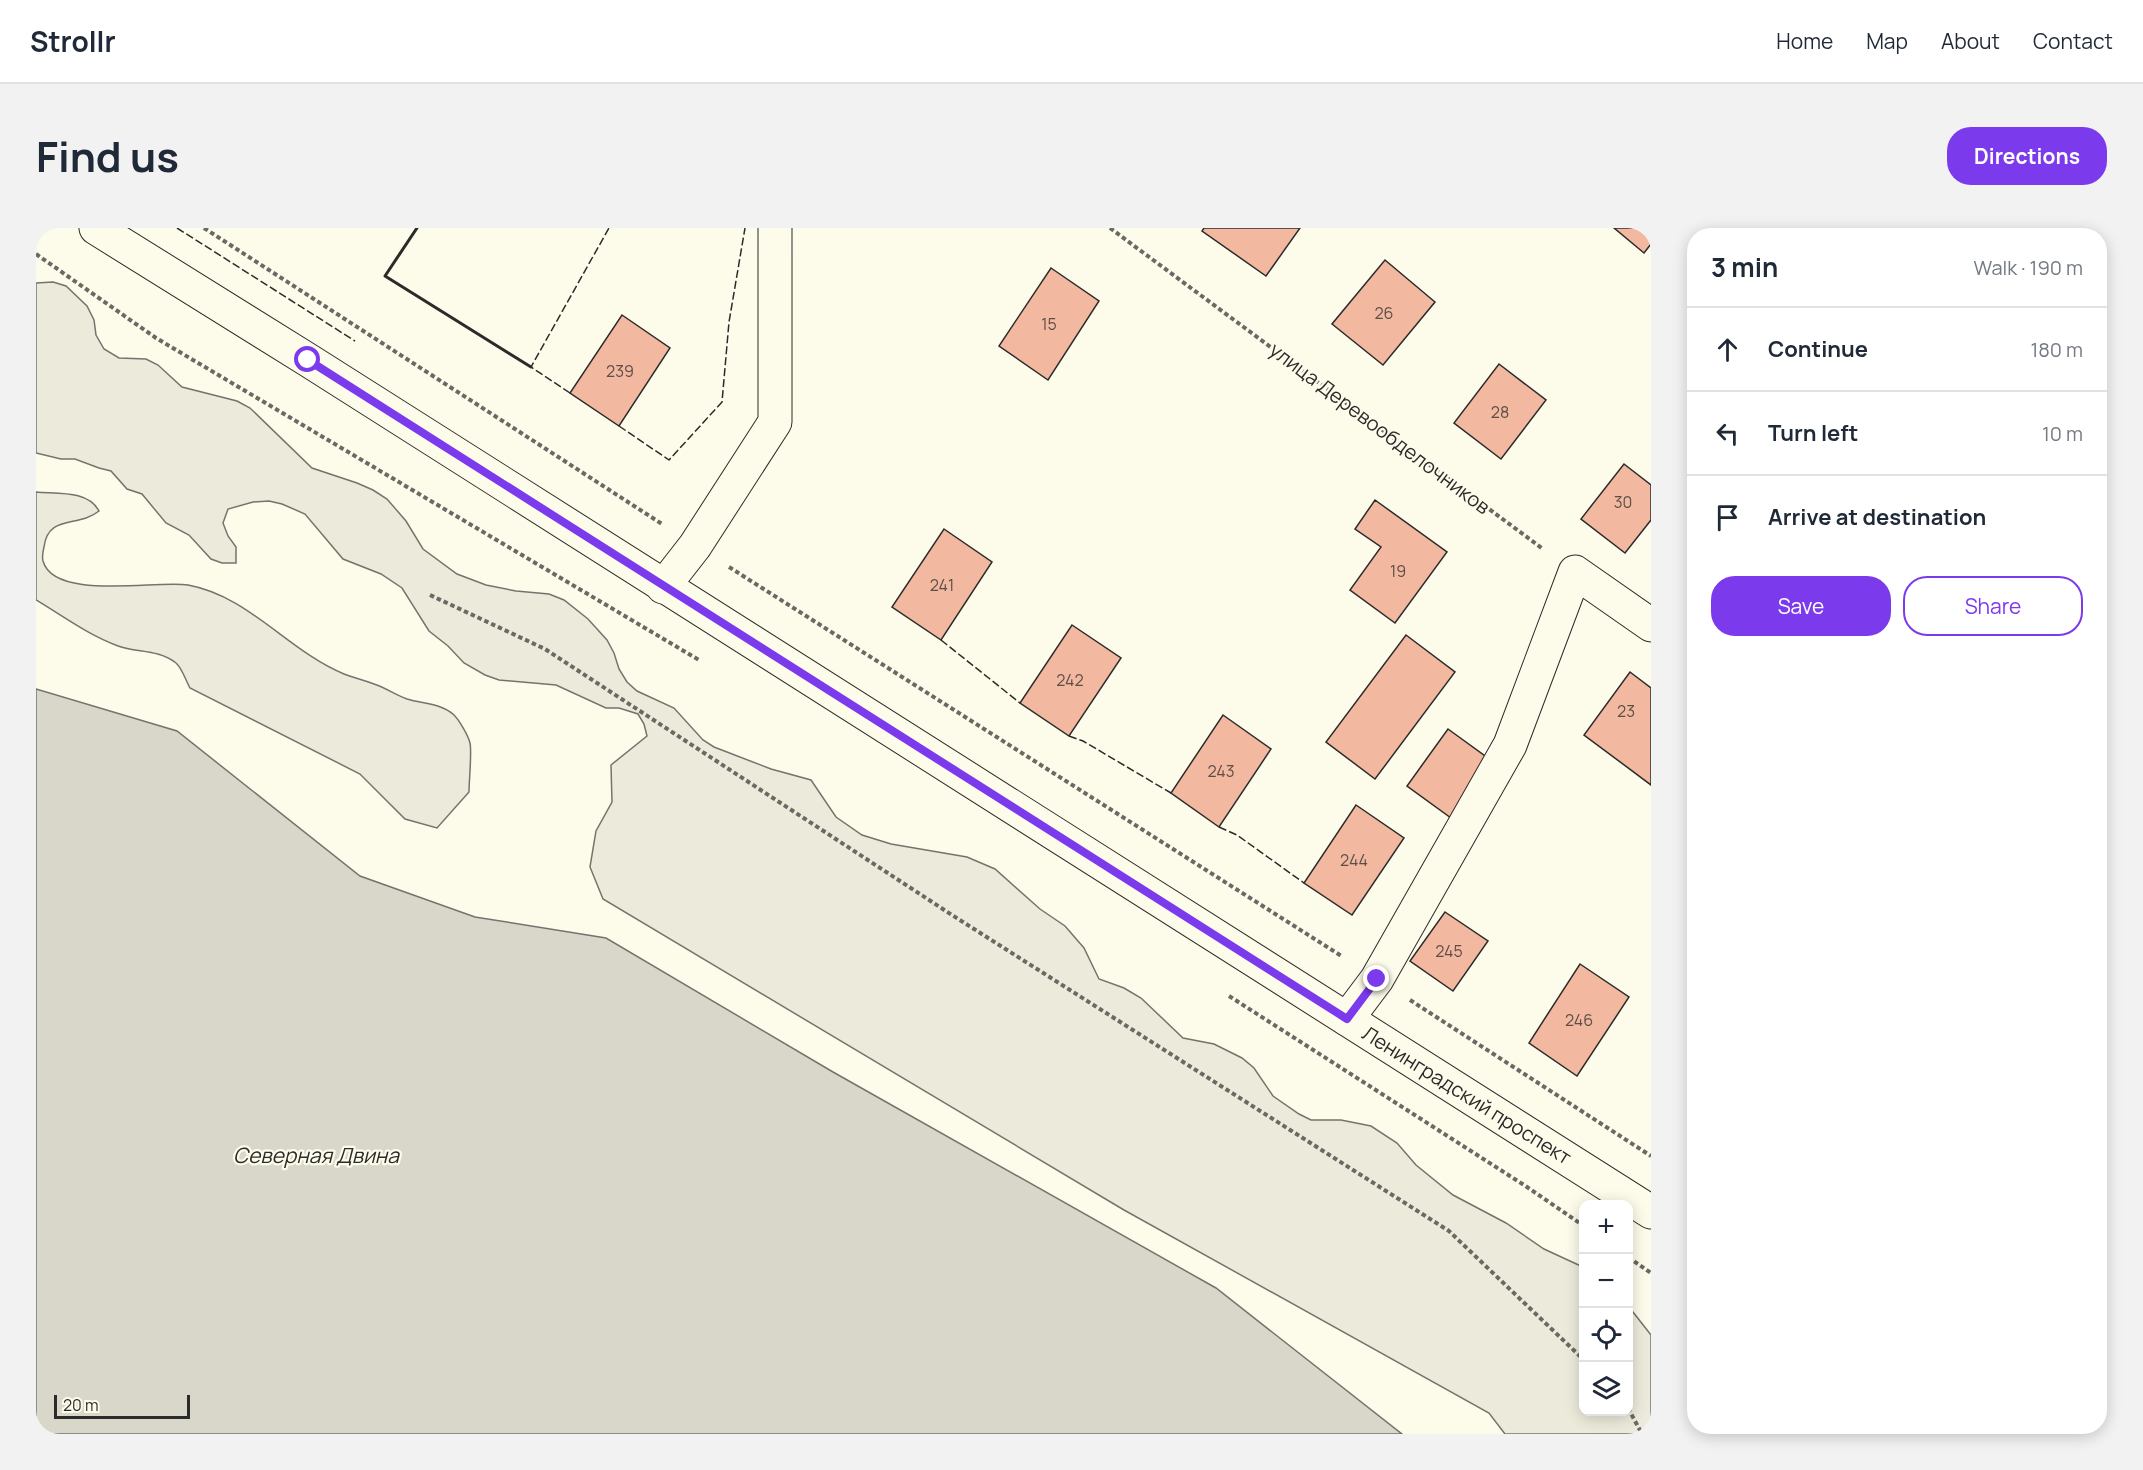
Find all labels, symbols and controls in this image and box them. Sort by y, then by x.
text: Strollr [30,22,116,60]
text: Home [1776,27,1833,55]
text: Map [1866,27,1908,55]
text: About [1941,27,2000,55]
text: Contact [2033,27,2113,55]
text: Find us [36,127,179,185]
button: Directions [1947,127,2107,185]
text: 3 min [1711,249,1778,285]
text: Walk · 190 m [1974,254,2083,281]
house number: 26 [1374,302,1394,324]
house number: 15 [1041,313,1057,335]
icon: ahead [1711,333,1744,366]
text: Continue [1768,334,1868,364]
street label: улица Деревообделочников [1264,336,1496,520]
text: 180 m [2030,336,2083,363]
route start [294,346,320,372]
house number: 239 [606,360,634,382]
house number: 28 [1491,401,1509,423]
icon: left [1711,417,1744,450]
text: Turn left [1768,418,1858,448]
text: 10 m [2042,420,2083,447]
house number: 30 [1614,491,1632,513]
icon: arrive [1711,501,1744,534]
text: Arrive at destination [1768,502,1986,532]
house number: 19 [1390,560,1406,582]
house number: 241 [930,574,954,596]
button: Save [1711,576,1891,636]
button: Share [1903,576,2083,636]
house number: 242 [1056,669,1084,691]
house number: 23 [1617,700,1635,722]
house number: 243 [1207,760,1235,782]
house number: 244 [1340,849,1368,871]
house number: 245 [1435,940,1463,962]
route end [1363,965,1389,991]
house number: 246 [1565,1009,1593,1031]
street label: Ленинградский проспект [1357,1019,1577,1171]
water label: Северная Двина [233,1141,400,1169]
map controls [1579,1200,1633,1416]
button: + [1579,1200,1633,1254]
button: − [1579,1254,1633,1308]
button: locate [1579,1308,1633,1362]
button: layers [1579,1362,1633,1416]
scale bar [54,1392,190,1420]
text: 20 m [63,1394,99,1416]

